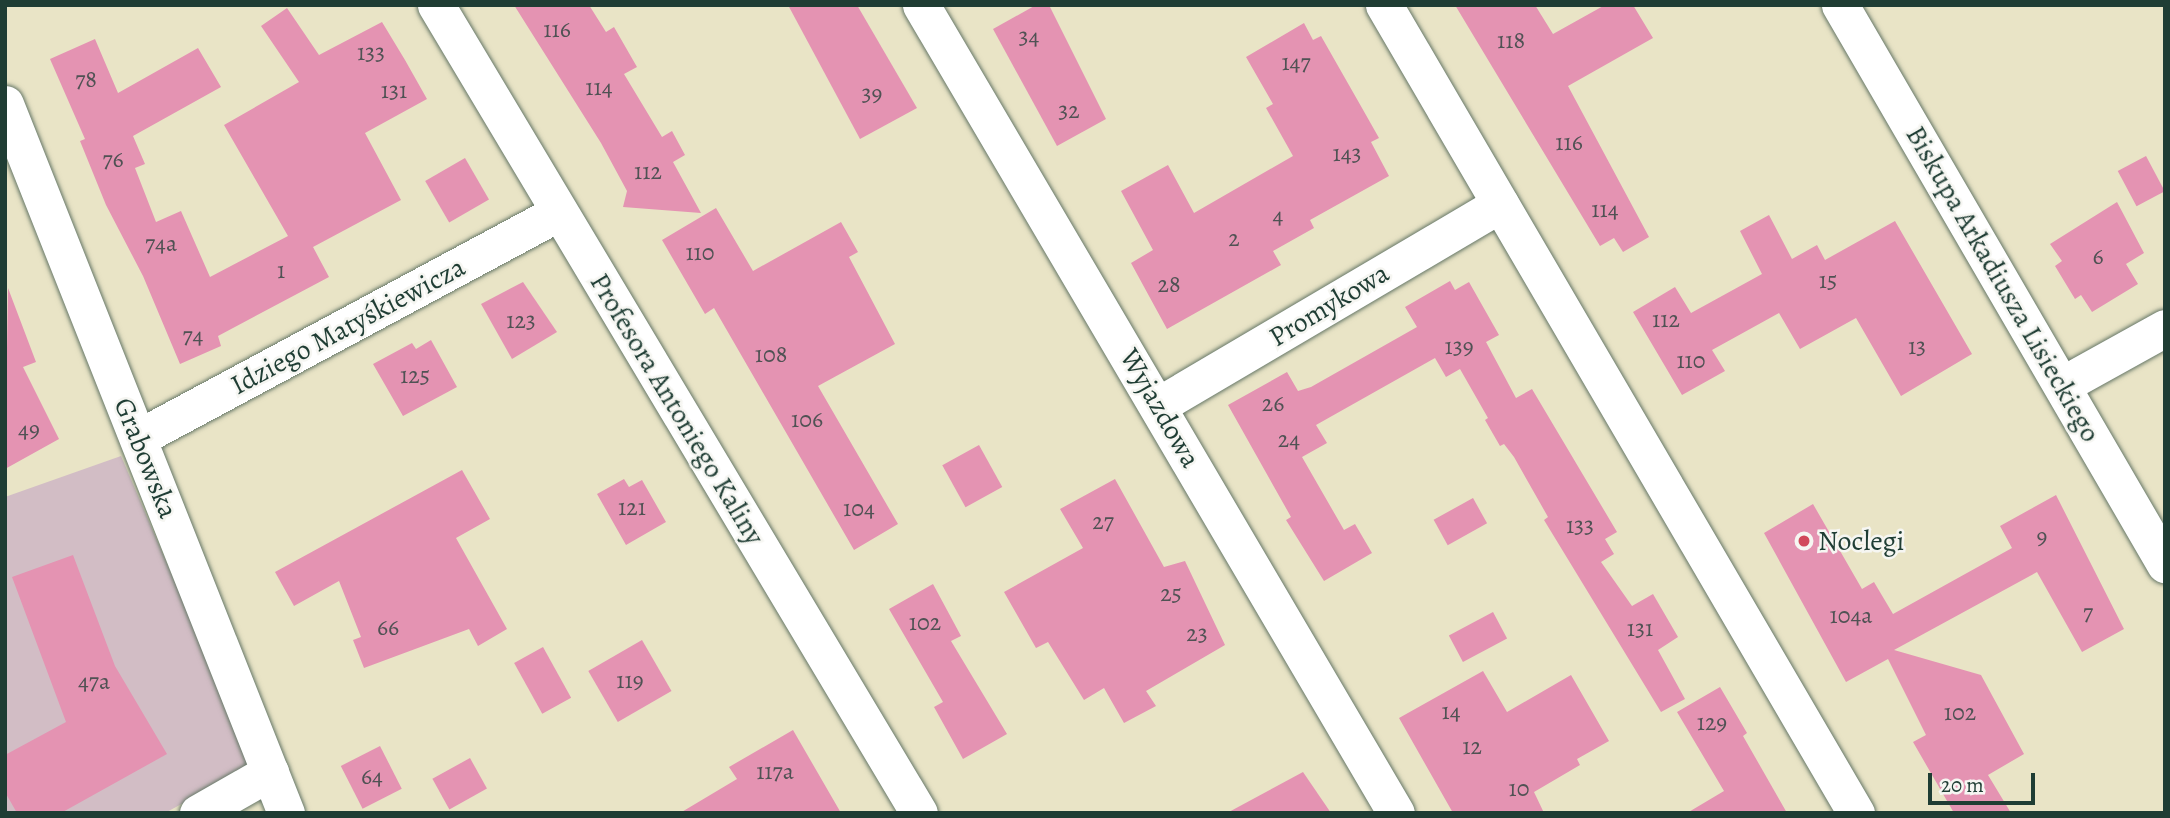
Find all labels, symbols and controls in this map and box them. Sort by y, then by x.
house number: 116 [543,16,571,44]
house number: 34 [1019,23,1039,51]
house number: 118 [1497,27,1525,55]
house number: 133 [357,39,385,67]
house number: 147 [1281,49,1311,77]
house number: 78 [75,66,97,94]
house number: 114 [585,74,613,102]
house number: 131 [381,77,407,105]
house number: 39 [862,80,882,108]
house number: 32 [1058,97,1080,125]
street label: Biskupa Arkadiusza Lisieckiego [1899,120,2107,448]
house number: 116 [1555,129,1583,157]
house number: 143 [1332,140,1362,168]
house number: 76 [102,146,124,174]
house number: 112 [634,158,662,186]
house number: 114 [1591,196,1619,224]
house number: 4 [1273,202,1283,230]
house number: 2 [1228,225,1240,253]
house number: 74a [145,230,177,258]
house number: 110 [685,239,715,267]
house number: 6 [2092,243,2104,271]
street label: Idziego Matyśkiewicza [225,250,471,402]
street label: Promykowa [1263,256,1395,354]
house number: 1 [277,257,285,285]
street label: Profesora Antoniego Kaliny [583,267,771,551]
house number: 15 [1819,267,1837,295]
house number: 28 [1157,271,1181,299]
house number: 112 [1652,306,1680,334]
house number: 123 [506,307,536,335]
house number: 74 [183,322,203,350]
house number: 139 [1444,333,1474,361]
house number: 13 [1908,333,1926,361]
house number: 108 [755,341,787,369]
street label: Wyjazdowa [1113,343,1207,473]
house number: 110 [1676,347,1706,375]
house number: 125 [400,362,430,390]
house number: 26 [1262,390,1284,418]
street label: Grabowska [107,393,185,523]
house number: 106 [791,406,823,434]
house number: 49 [18,416,40,444]
house number: 24 [1278,426,1300,454]
house number: 121 [618,494,646,522]
house number: 104 [843,495,875,523]
house number: 27 [1092,508,1114,536]
house number: 133 [1566,512,1594,540]
house number: 9 [2037,523,2047,551]
place label: Noclegi [1818,524,1904,558]
marker: Noclegi [1796,533,1812,549]
house number: 25 [1160,580,1182,608]
house number: 7 [2083,599,2093,627]
house number: 104a [1829,602,1873,630]
house number: 102 [909,609,941,637]
house number: 66 [377,614,399,642]
house number: 131 [1627,615,1653,643]
house number: 23 [1186,620,1208,648]
house number: 119 [616,667,644,695]
house number: 47a [78,668,110,696]
house number: 14 [1441,698,1461,726]
house number: 102 [1944,699,1976,727]
house number: 129 [1697,709,1727,737]
house number: 12 [1462,733,1482,761]
house number: 117a [756,758,794,786]
scale bar [1932,758,2039,802]
house number: 64 [361,763,383,791]
text: 20 m [1941,771,1984,799]
house number: 10 [1509,775,1529,803]

